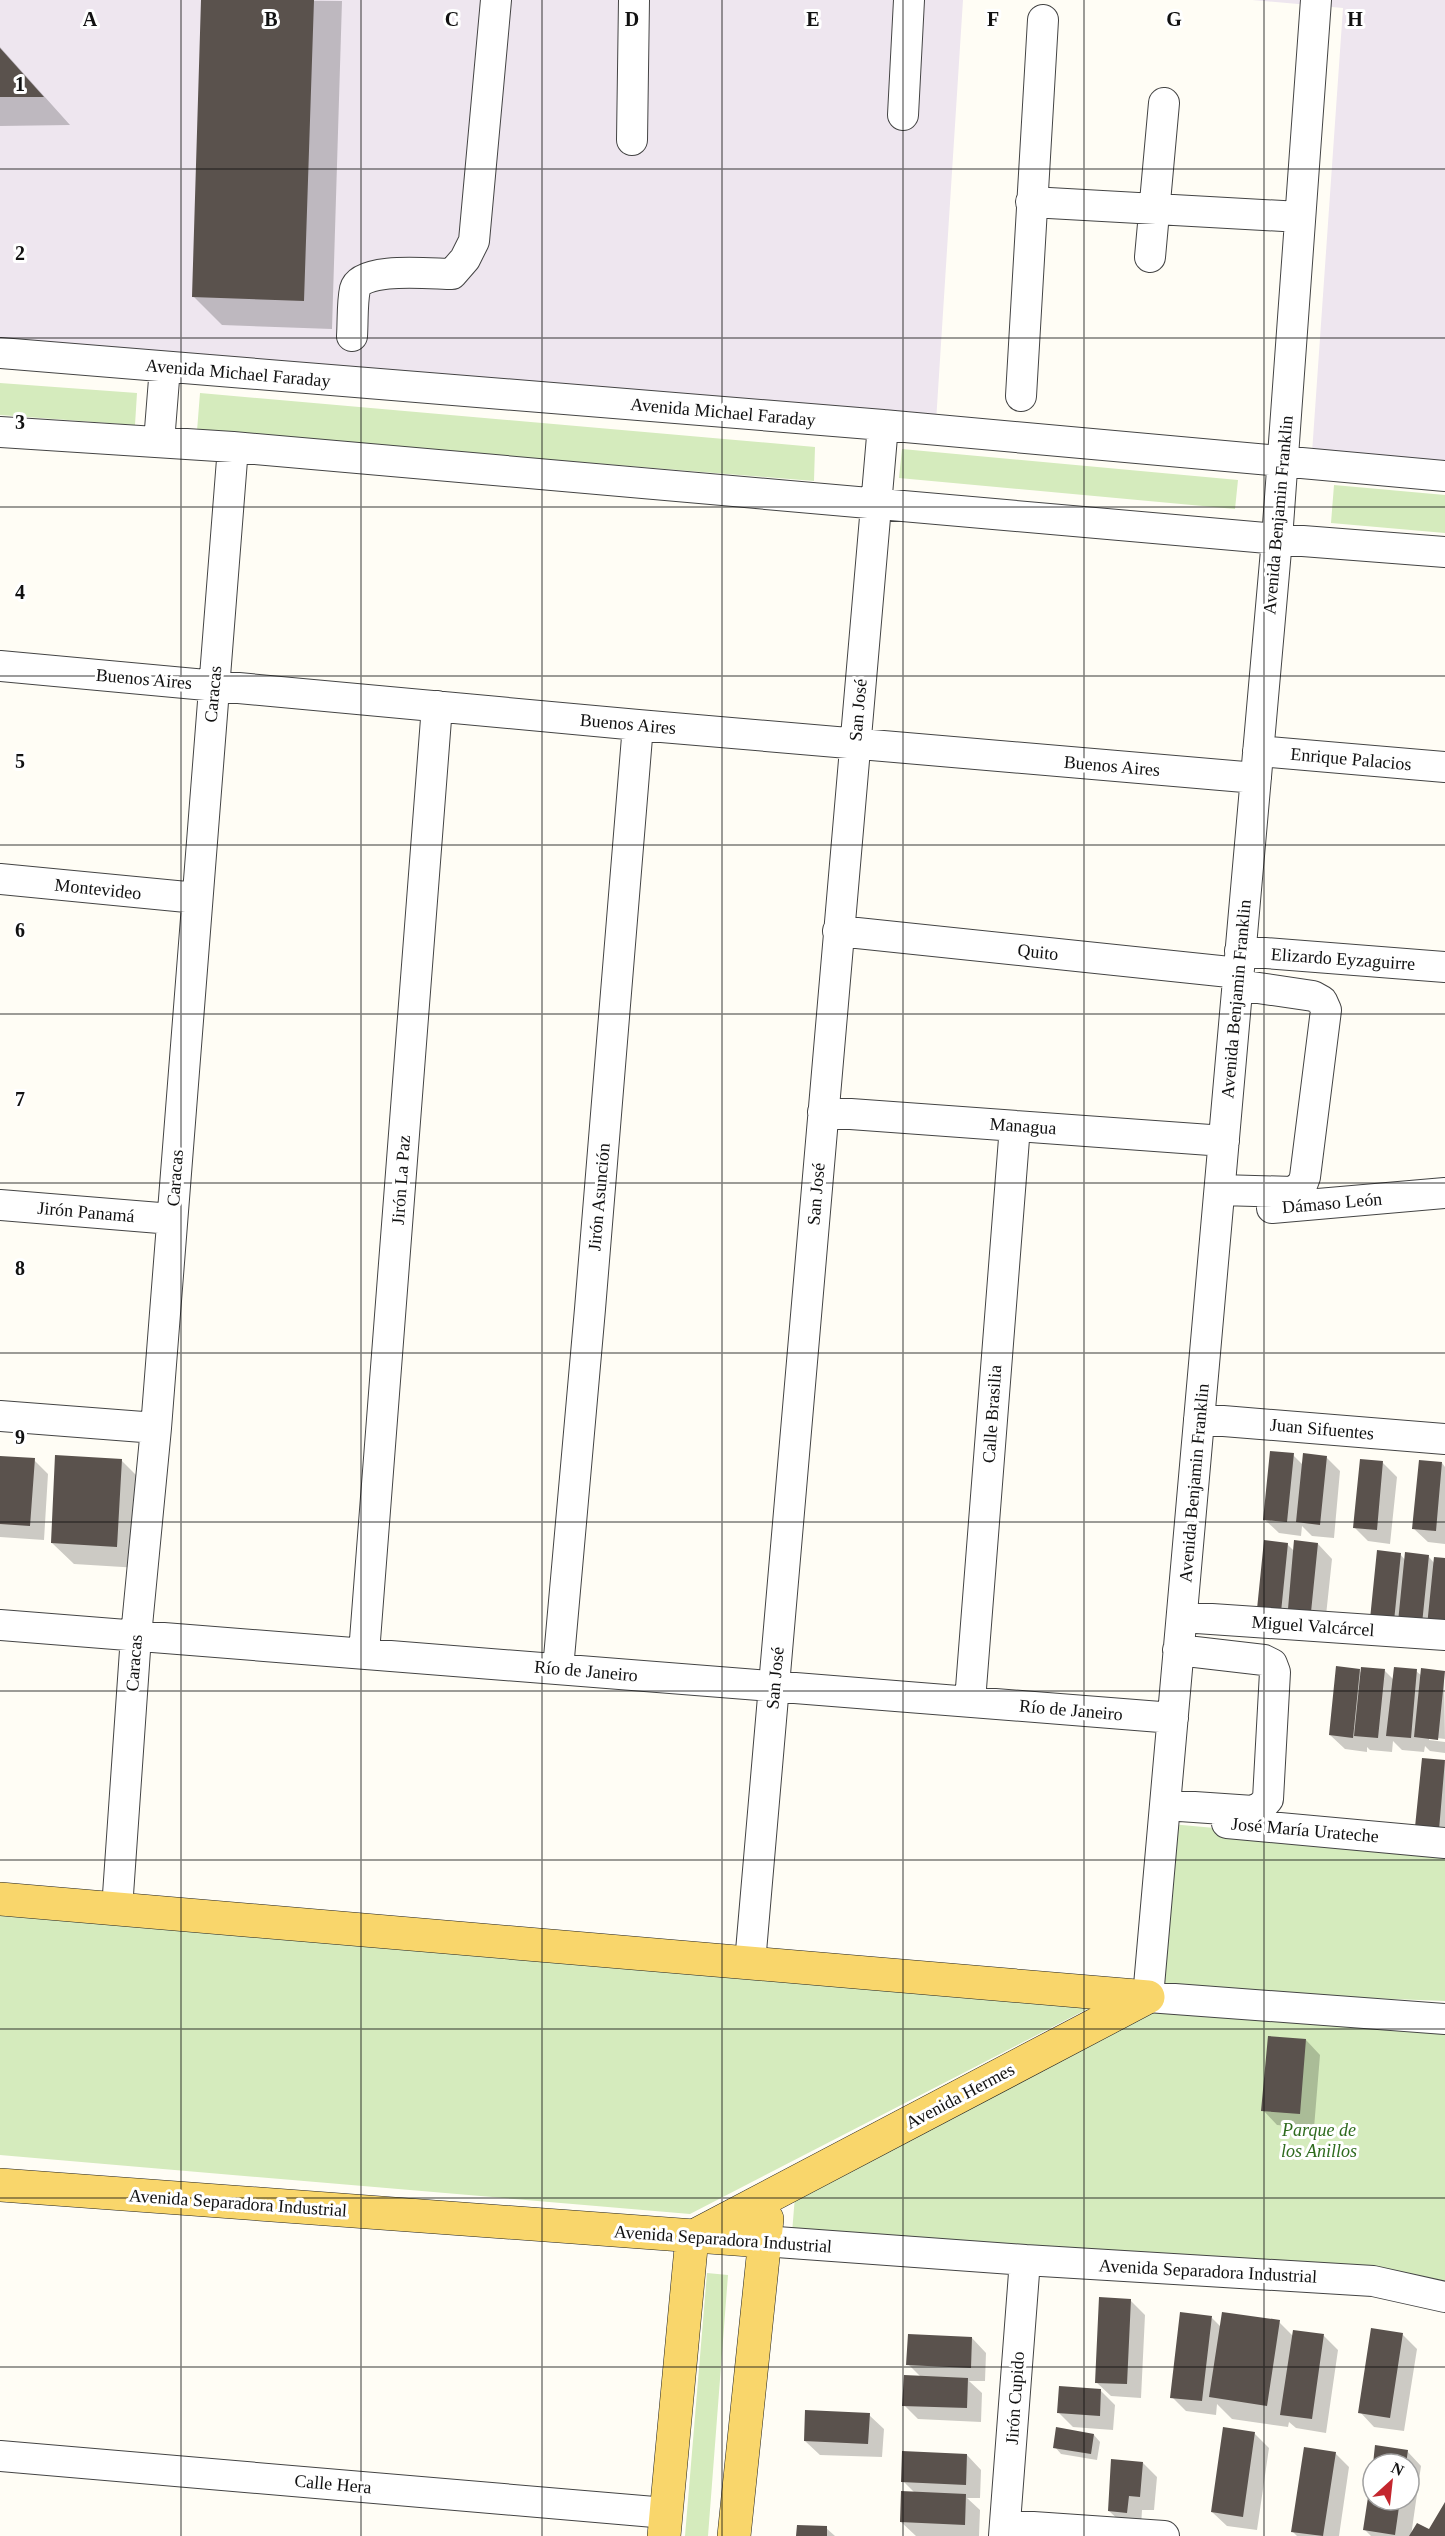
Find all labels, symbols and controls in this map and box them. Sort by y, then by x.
text: A [83,8,98,30]
text: B [264,8,278,30]
text: C [445,8,459,30]
text: D [625,8,639,30]
text: E [806,8,820,30]
text: F [987,8,999,30]
text: G [1166,8,1182,30]
text: H [1347,8,1363,30]
text: 1 [15,73,25,95]
text: 2 [15,242,25,264]
street label: Avenida Michael Faraday [145,355,331,391]
street label: Avenida Michael Faraday [630,394,816,430]
text: 3 [15,411,25,433]
street label: Avenida Benjamin Franklin [1259,415,1297,615]
text: 4 [15,581,25,603]
street label: Buenos Aires [95,665,193,693]
street label: Caracas [201,665,225,723]
street label: San José [845,678,871,742]
street label: Buenos Aires [579,710,677,738]
street label: Enrique Palacios [1290,744,1412,774]
text: 5 [15,750,25,772]
street label: Buenos Aires [1063,752,1161,780]
street label: Montevideo [54,875,142,903]
street label: Avenida Benjamin Franklin [1217,899,1255,1099]
text: 6 [15,919,25,941]
street label: Quito [1017,940,1059,964]
street label: Elizardo Eyzaguirre [1270,944,1416,974]
text: 7 [15,1088,25,1110]
street label: Managua [989,1114,1057,1138]
street label: Jirón La Paz [388,1134,414,1226]
street label: Jirón Asunción [584,1142,614,1252]
street label: Caracas [163,1149,187,1207]
street label: San José [803,1162,829,1226]
street label: Dámaso León [1281,1189,1383,1217]
street label: Jirón Panamá [37,1198,135,1226]
text: 8 [15,1257,25,1279]
street label: Calle Brasilia [979,1364,1005,1464]
street label: Avenida Benjamin Franklin [1175,1383,1213,1583]
street label: Juan Sifuentes [1269,1414,1375,1444]
text: 9 [15,1426,25,1448]
street label: Miguel Valcárcel [1251,1612,1375,1640]
street label: Caracas [122,1634,146,1692]
street label: San José [762,1646,788,1710]
street label: Río de Janeiro [533,1657,639,1685]
street label: Río de Janeiro [1018,1696,1124,1724]
street label: José María Urateche [1230,1814,1380,1846]
street label: Avenida Hermes [902,2059,1018,2133]
park label: Parque de los Anillos [1281,2120,1357,2161]
street label: Avenida Separadora Industrial [128,2185,348,2221]
street label: Avenida Separadora Industrial [613,2221,833,2257]
street label: Avenida Separadora Industrial [1098,2255,1318,2287]
street label: Jirón Cupido [1002,2351,1028,2445]
north arrow [1361,2452,1421,2512]
text: N [1389,2459,1407,2479]
street label: Calle Hera [294,2471,372,2497]

